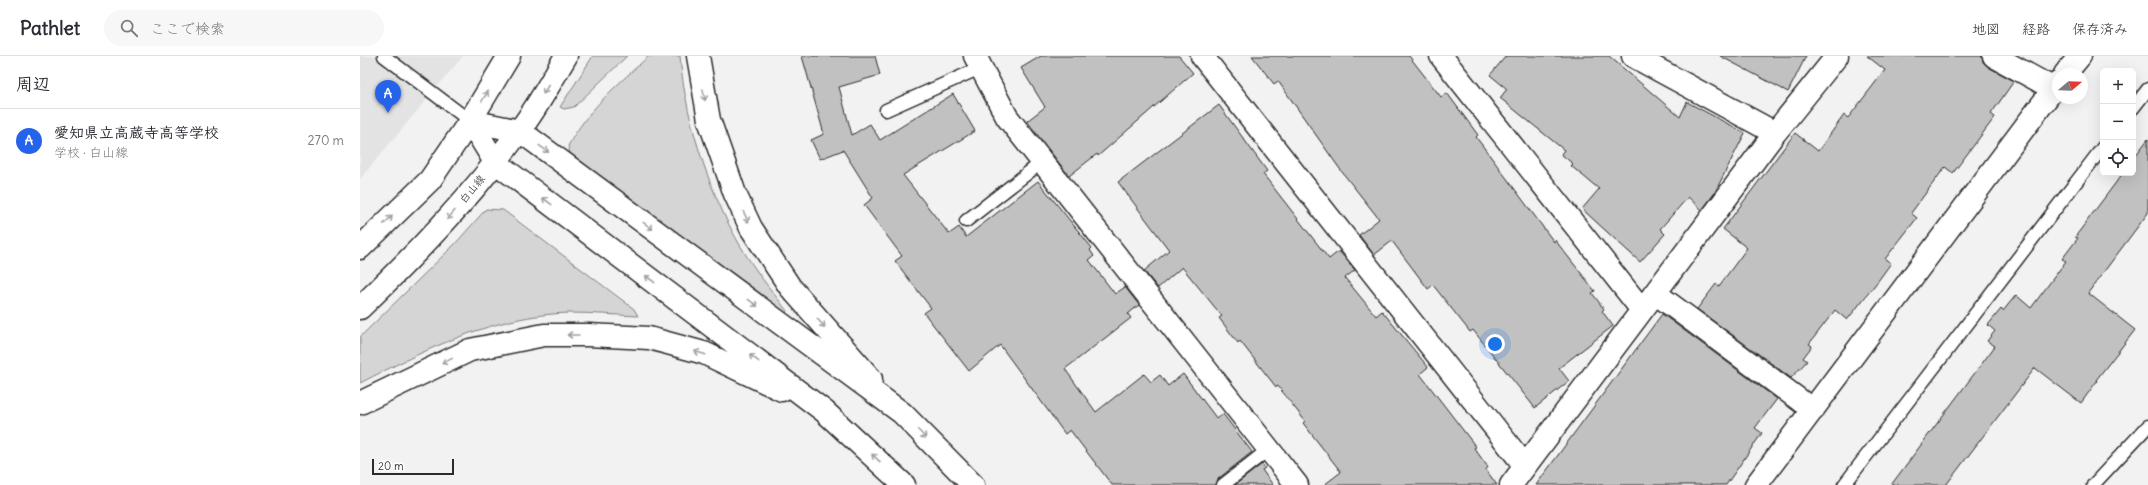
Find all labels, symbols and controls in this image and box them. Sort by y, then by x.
search box [104,10,384,46]
text: Pathlet [20,16,80,40]
icon: search [118,17,140,39]
text: ここで検索 [150,19,225,38]
text: 地図 [1972,20,2000,38]
text: 経路 [2022,20,2050,38]
text: 保存済み [2072,20,2128,38]
north arrow [2052,68,2088,104]
map controls [2100,68,2136,176]
button: + [2100,68,2136,104]
text: 周辺 [16,73,50,95]
pin: A [375,80,401,113]
one-way arrow [541,83,549,95]
one-way arrow [700,88,708,101]
one-way arrow [481,90,489,102]
button: − [2100,104,2136,140]
text: 愛知県立高蔵寺高等学校 [54,123,219,142]
text: A [25,132,33,149]
text: 270 m [307,132,344,149]
button: locate [2100,140,2136,176]
text: 学校 · 白山線 [54,144,128,161]
one-way arrow [538,144,549,153]
street label: 白山線 [456,172,488,206]
one-way arrow [541,197,552,205]
one-way arrow [446,210,455,220]
one-way arrow [743,211,750,223]
one-way arrow [383,215,393,225]
one-way arrow [643,222,654,230]
one-way arrow [645,275,656,283]
one-way arrow [747,299,758,307]
one-way arrow [816,317,825,327]
one-way arrow [567,331,580,339]
your location [1485,334,1505,354]
one-way arrow [694,349,707,356]
one-way arrow [749,353,760,362]
one-way arrow [441,358,453,365]
one-way arrow [917,429,927,439]
one-way arrow [870,454,881,463]
scale bar [372,457,454,476]
text: 20 m [378,459,404,473]

